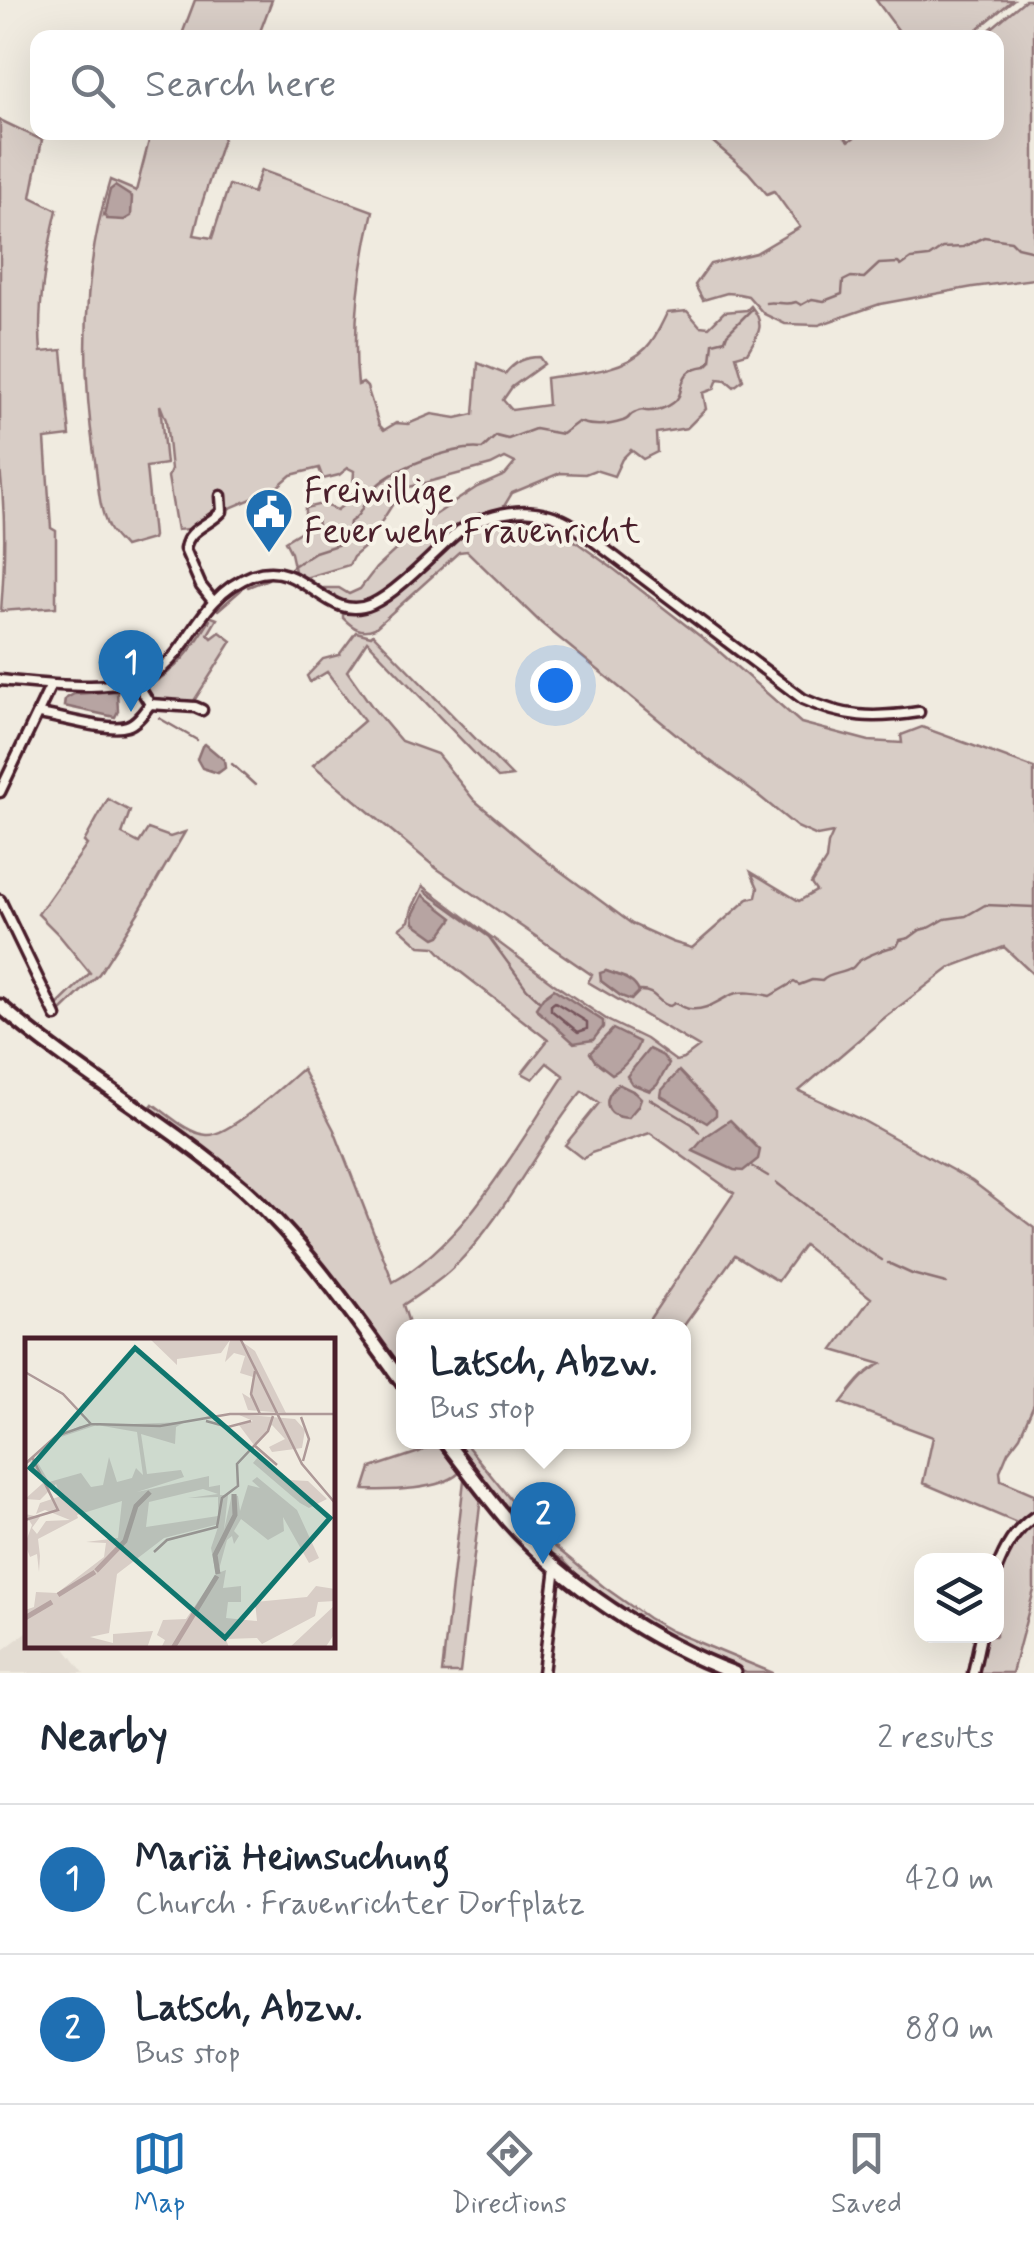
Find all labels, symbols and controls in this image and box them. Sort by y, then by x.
search box [30,30,1004,140]
icon: search [65,58,120,113]
text: Search here [145,61,336,110]
place label: Freiwillige Feuerwehr Frauenricht [304,469,641,555]
public building icon: Freiwillige Feuerwehr Frauenricht [243,486,295,554]
pin: 1 [98,630,164,712]
your location [530,660,581,711]
popup [396,1319,691,1449]
inset map [25,1338,335,1648]
text: Latsch, Abzw. [430,1339,657,1388]
text: Bus stop [430,1388,536,1430]
pin: 2 [510,1482,576,1564]
map controls [914,1553,1004,1643]
button: layers [914,1553,1004,1643]
text: Nearby [40,1711,168,1766]
text: 2 results [877,1717,994,1759]
text: Mariä Heimsuchung [135,1834,450,1883]
text: 1 [65,1858,80,1900]
text: 420 m [905,1858,994,1900]
text: Church · Frauenrichter Dorfplatz [135,1883,585,1925]
text: Latsch, Abzw. [135,1984,362,2033]
text: 2 [65,2008,80,2050]
text: 880 m [905,2008,994,2050]
text: Bus stop [135,2033,241,2075]
tab: Map [132,2126,187,2223]
tab: Directions [452,2126,567,2223]
tab: Saved [831,2126,902,2223]

